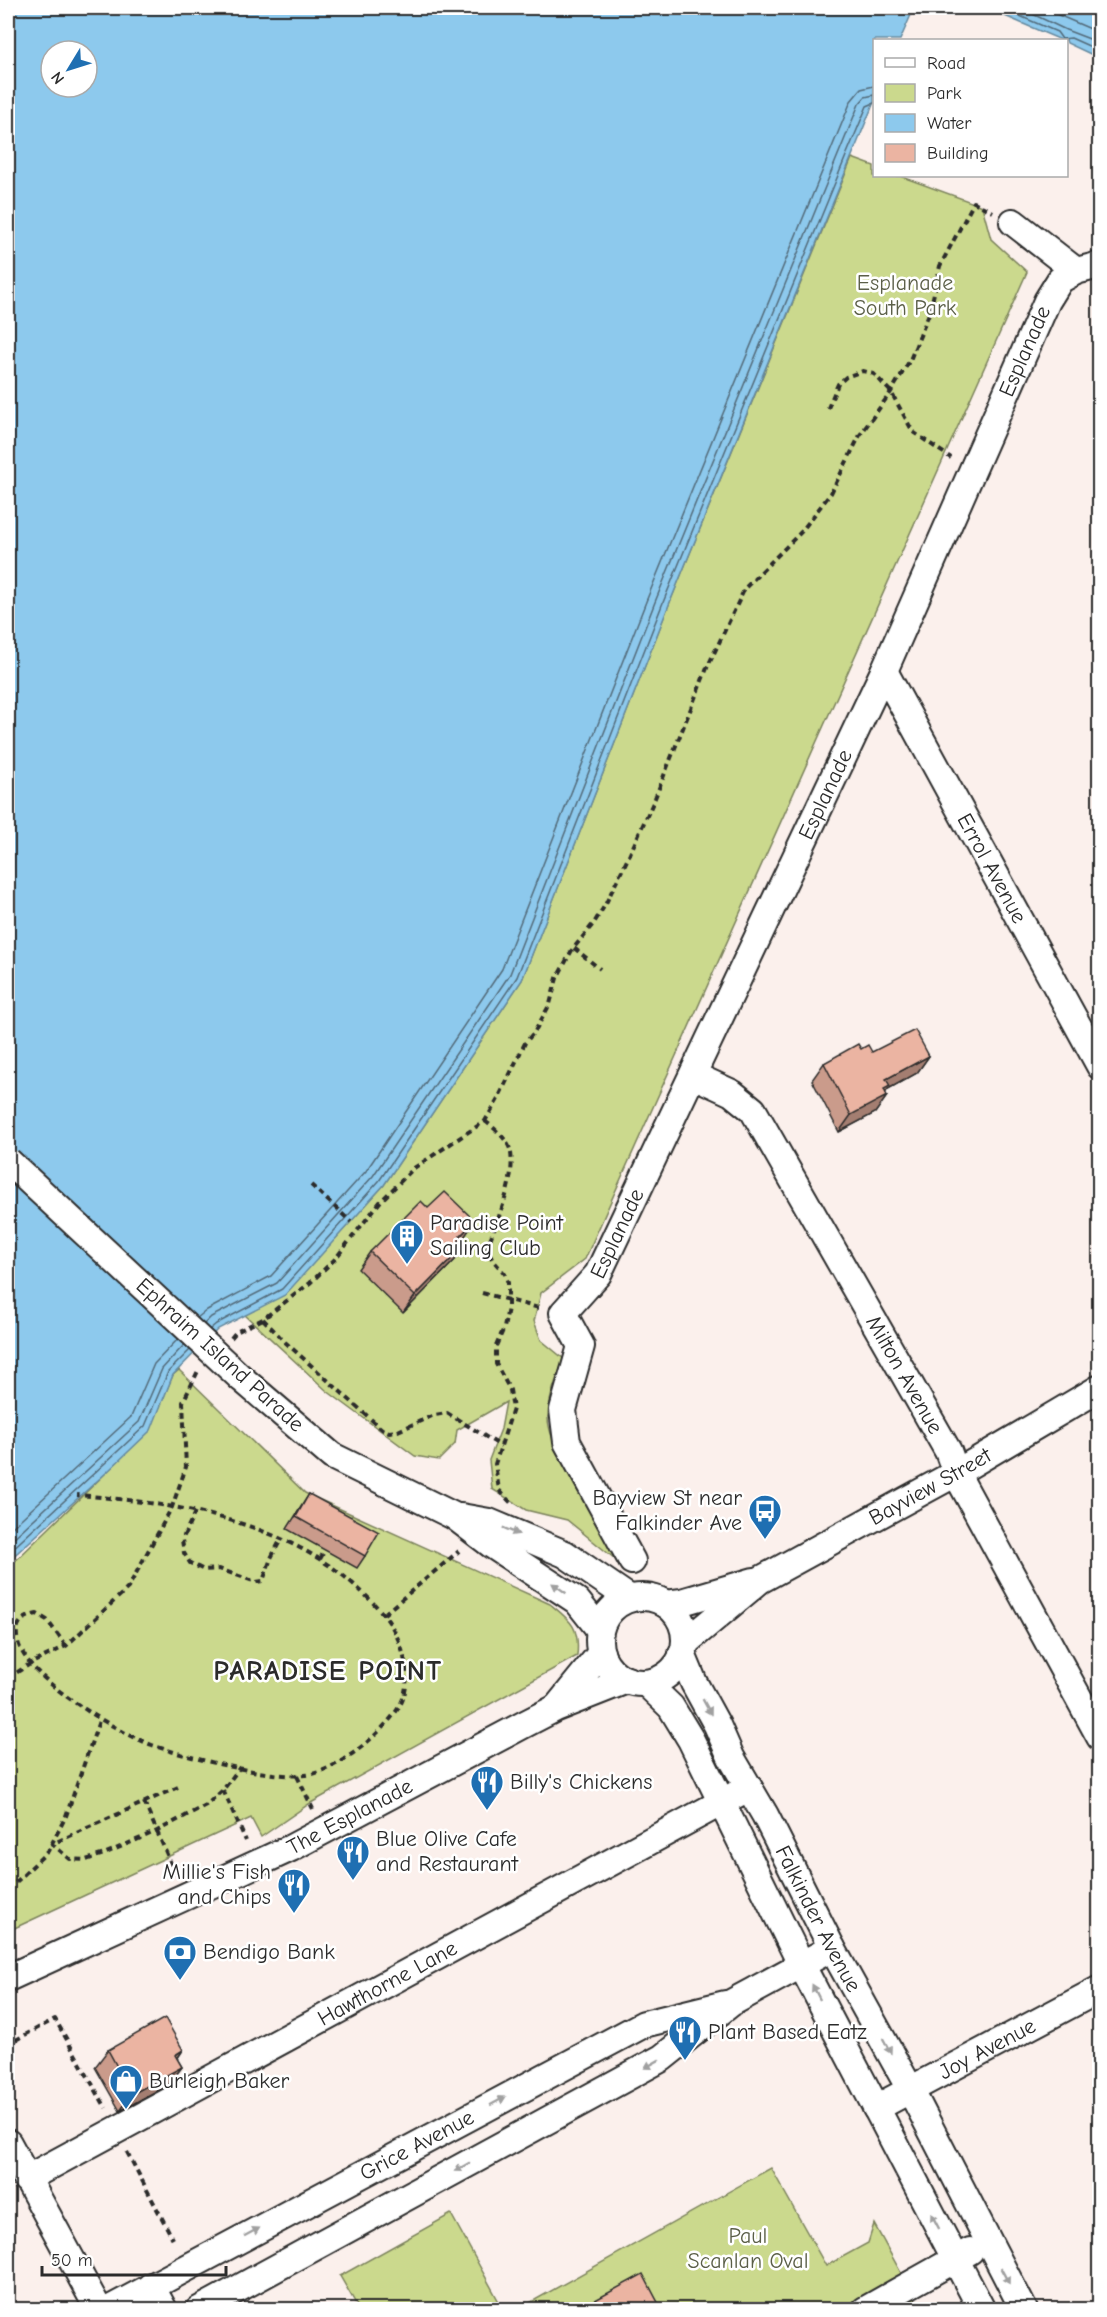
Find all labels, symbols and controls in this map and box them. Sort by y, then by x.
north arrow [39,39,99,99]
legend [873,39,1068,177]
text: Road [927,53,966,74]
text: N [48,68,68,87]
text: Park [927,83,962,104]
text: Water [927,113,972,134]
text: Building [927,143,989,164]
park label: Esplanade South Park [854,270,957,321]
street label: Esplanade [993,302,1056,401]
street label: Esplanade [793,745,858,844]
street label: Errol Avenue [951,809,1032,928]
street label: Esplanade [585,1184,650,1283]
place label: Paradise Point Sailing Club [430,1210,564,1261]
building icon: Paradise Point Sailing Club [389,1218,425,1265]
street label: Ephraim Island Parade [131,1273,309,1437]
street label: Milton Avenue [860,1311,949,1439]
street label: Bayview Street [865,1442,996,1531]
place label: Bayview St near Falkinder Ave [592,1485,742,1536]
bus stop icon: Bayview St near Falkinder Ave [747,1493,783,1540]
one-way arrow [502,1526,520,1536]
one-way arrow [552,1582,568,1594]
district label: PARADISE POINT [213,1655,443,1687]
one-way arrow [702,1699,712,1716]
restaurant icon: Billy's Chickens [469,1764,505,1811]
place label: Billy's Chickens [510,1769,652,1795]
street label: The Esplanade [283,1773,417,1861]
place label: Blue Olive Cafe and Restaurant [376,1826,519,1877]
restaurant icon: Blue Olive Cafe and Restaurant [335,1834,371,1881]
street label: Falkinder Avenue [770,1841,867,1997]
place label: Millie's Fish and Chips [162,1859,271,1910]
restaurant icon: Millie's Fish and Chips [276,1867,312,1914]
bank icon: Bendigo Bank [162,1934,198,1981]
street label: Hawthorne Lane [313,1935,462,2032]
place label: Bendigo Bank [203,1939,335,1965]
one-way arrow [811,1983,821,2001]
street label: Joy Avenue [934,2013,1040,2085]
restaurant icon: Plant Based Eatz [667,2014,703,2061]
place label: Plant Based Eatz [708,2019,867,2045]
one-way arrow [882,2038,892,2055]
one-way arrow [643,2059,660,2069]
shop icon: Burleigh Baker [108,2063,144,2110]
place label: Burleigh Baker [149,2068,289,2094]
one-way arrow [490,2096,507,2106]
street label: Grice Avenue [355,2104,478,2186]
one-way arrow [453,2162,470,2172]
one-way arrow [930,2212,940,2229]
park label: Paul Scanlan Oval [687,2223,809,2274]
one-way arrow [243,2228,261,2238]
scale bar [42,2239,226,2277]
text: 50 m [51,2250,93,2271]
one-way arrow [1000,2267,1010,2284]

